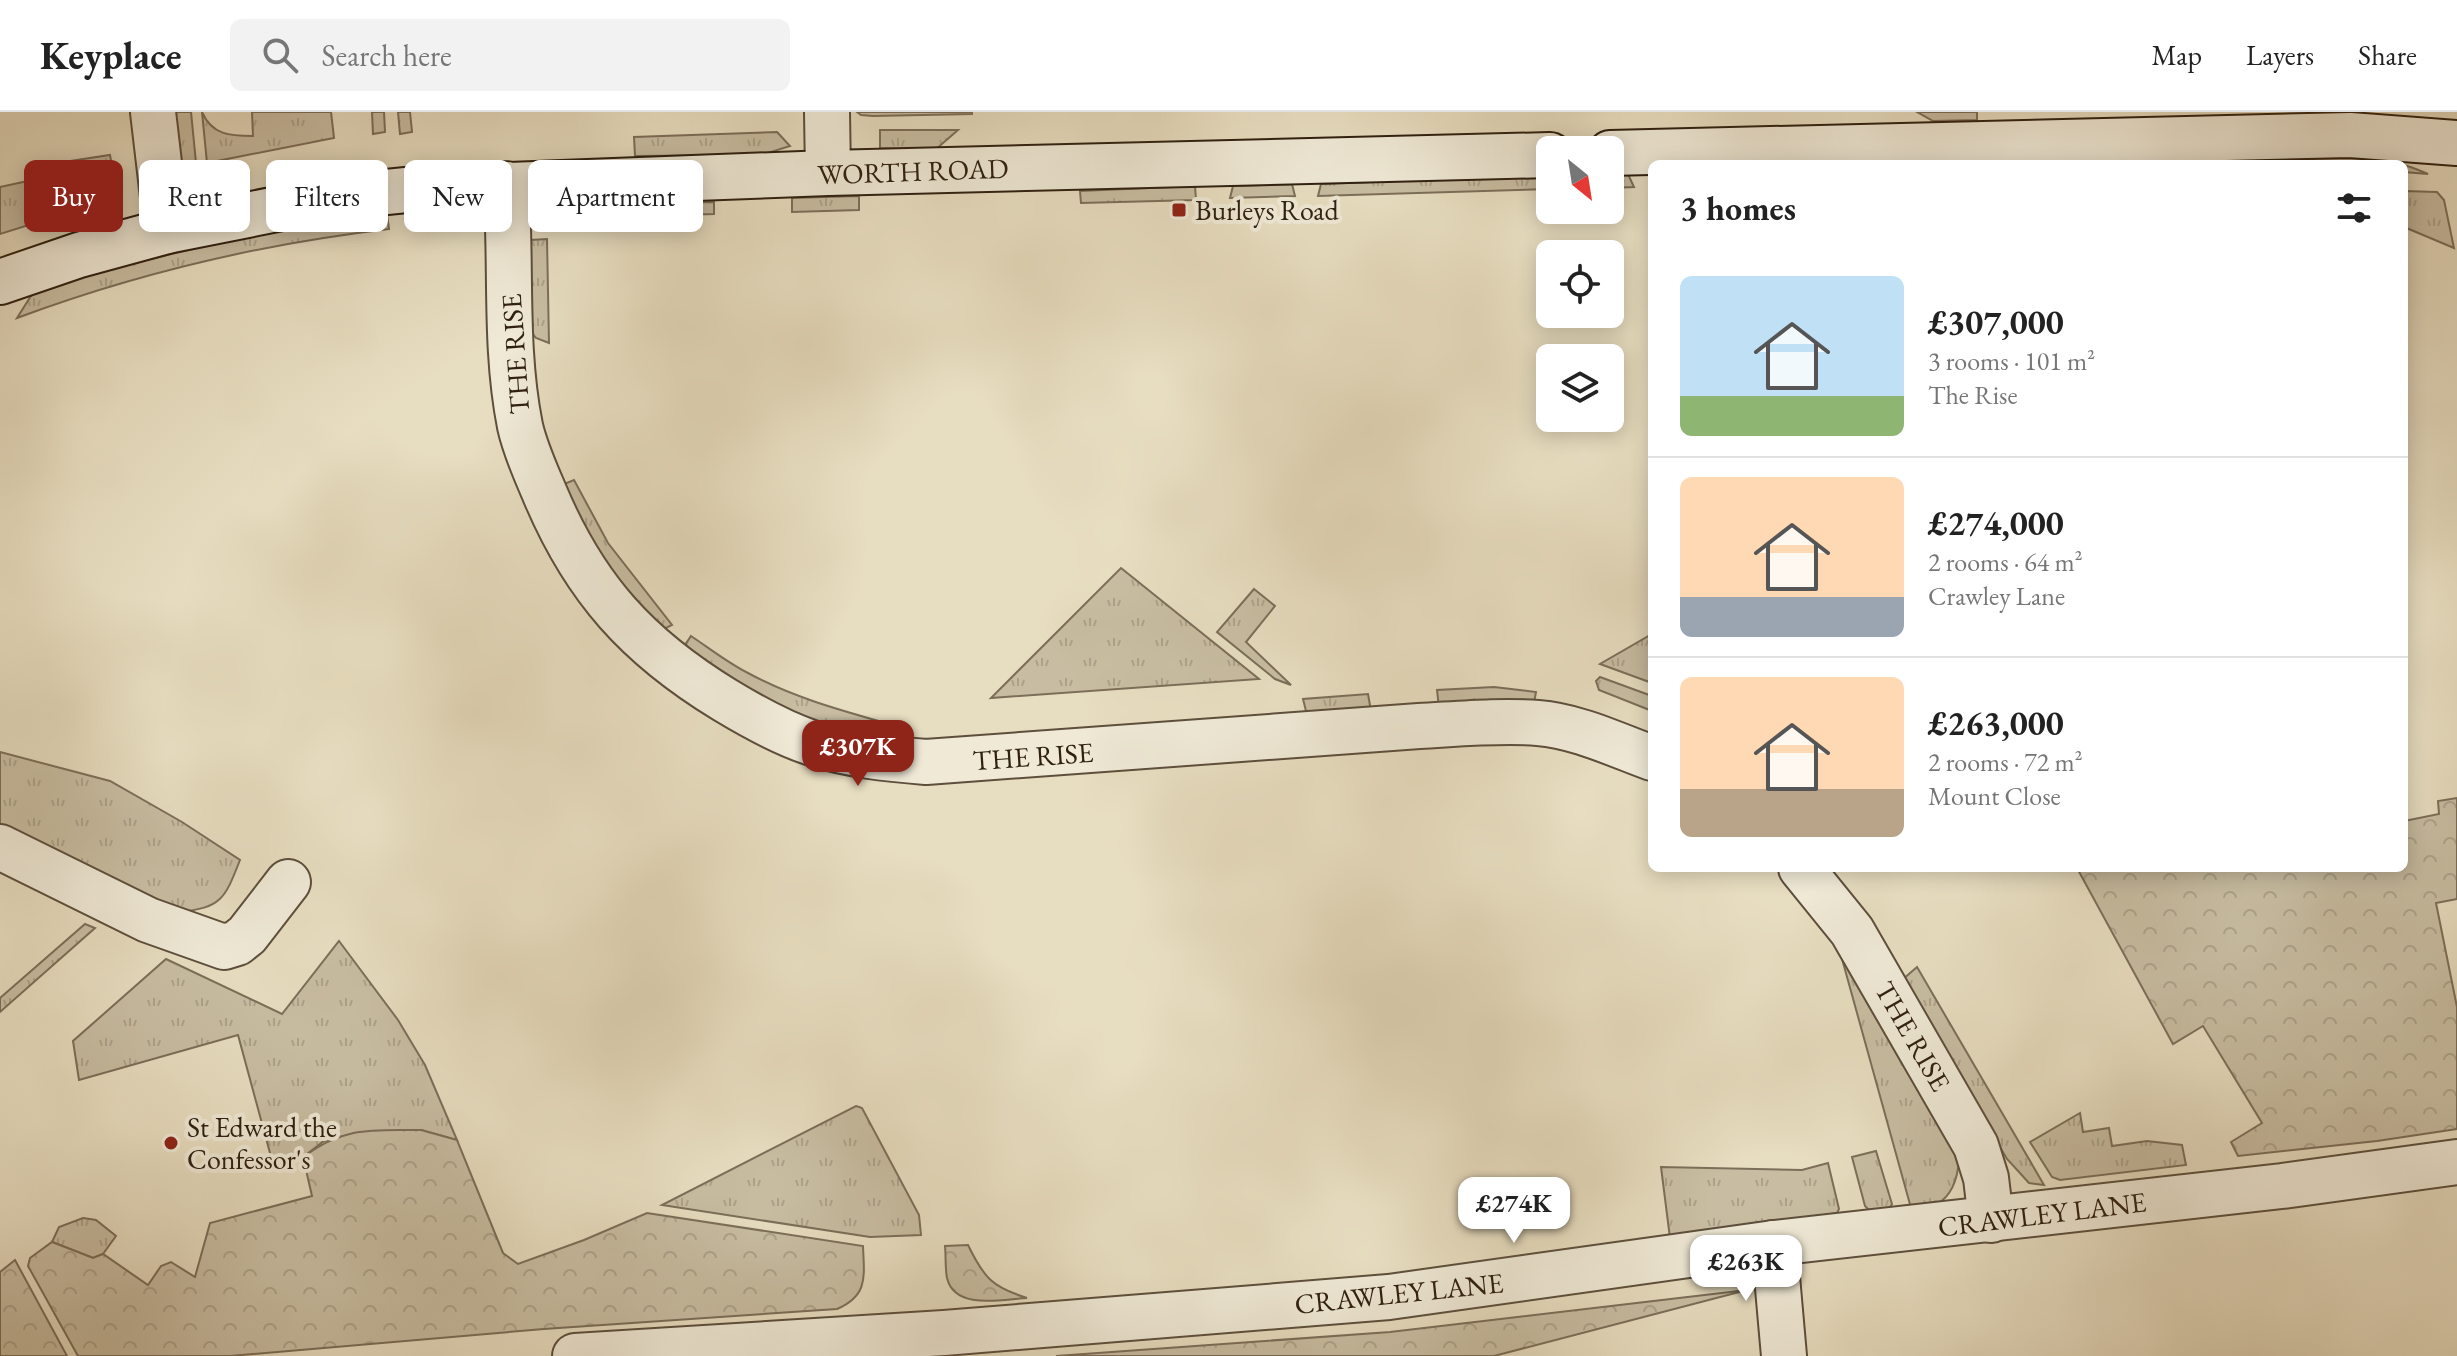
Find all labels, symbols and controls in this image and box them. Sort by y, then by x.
search box [230,19,790,91]
text: Keyplace [40,31,182,80]
icon: search [258,33,302,77]
text: Search here [322,36,452,75]
text: Map [2152,37,2202,73]
text: Layers [2246,37,2314,73]
text: Share [2358,37,2417,73]
north arrow [1536,136,1624,224]
map controls [1536,136,1624,432]
street label: WORTH ROAD [817,150,1009,192]
chip: Buy [24,160,123,232]
chip: Rent [139,160,250,232]
chip: Filters [266,160,388,232]
chip: New [404,160,512,232]
chip: Apartment [528,160,703,232]
text: 3 homes [1680,186,1796,230]
icon: filters [2332,186,2376,230]
place label: Burleys Road [1195,192,1340,228]
marker: Burleys Road [1170,201,1188,219]
button: locate [1536,240,1624,328]
street label: THE RISE [493,292,537,416]
text: £307,000 [1928,300,2064,344]
icon: home [1744,308,1840,404]
button: layers [1536,344,1624,432]
text: 3 rooms · 101 m² [1928,344,2095,378]
text: The Rise [1928,378,2018,412]
text: £274,000 [1928,501,2064,545]
icon: home [1744,509,1840,605]
text: 2 rooms · 64 m² [1928,545,2083,579]
text: Crawley Lane [1928,579,2065,613]
text: £263,000 [1928,701,2064,745]
icon: home [1744,709,1840,805]
pin: £307K [802,720,914,788]
text: £307K [820,729,896,763]
street label: THE RISE [971,734,1095,778]
text: 2 rooms · 72 m² [1928,745,2083,779]
text: Mount Close [1928,779,2061,813]
street label: THE RISE [1867,975,1959,1098]
place label: St Edward the Confessor's [187,1109,337,1177]
marker: St Edward the Confessor's [162,1134,180,1152]
pin: £274K [1458,1177,1570,1245]
street label: CRAWLEY LANE [1936,1183,2148,1245]
text: £274K [1476,1186,1552,1220]
pin: £263K [1690,1235,1802,1303]
text: £263K [1708,1244,1784,1278]
street label: CRAWLEY LANE [1293,1264,1505,1322]

